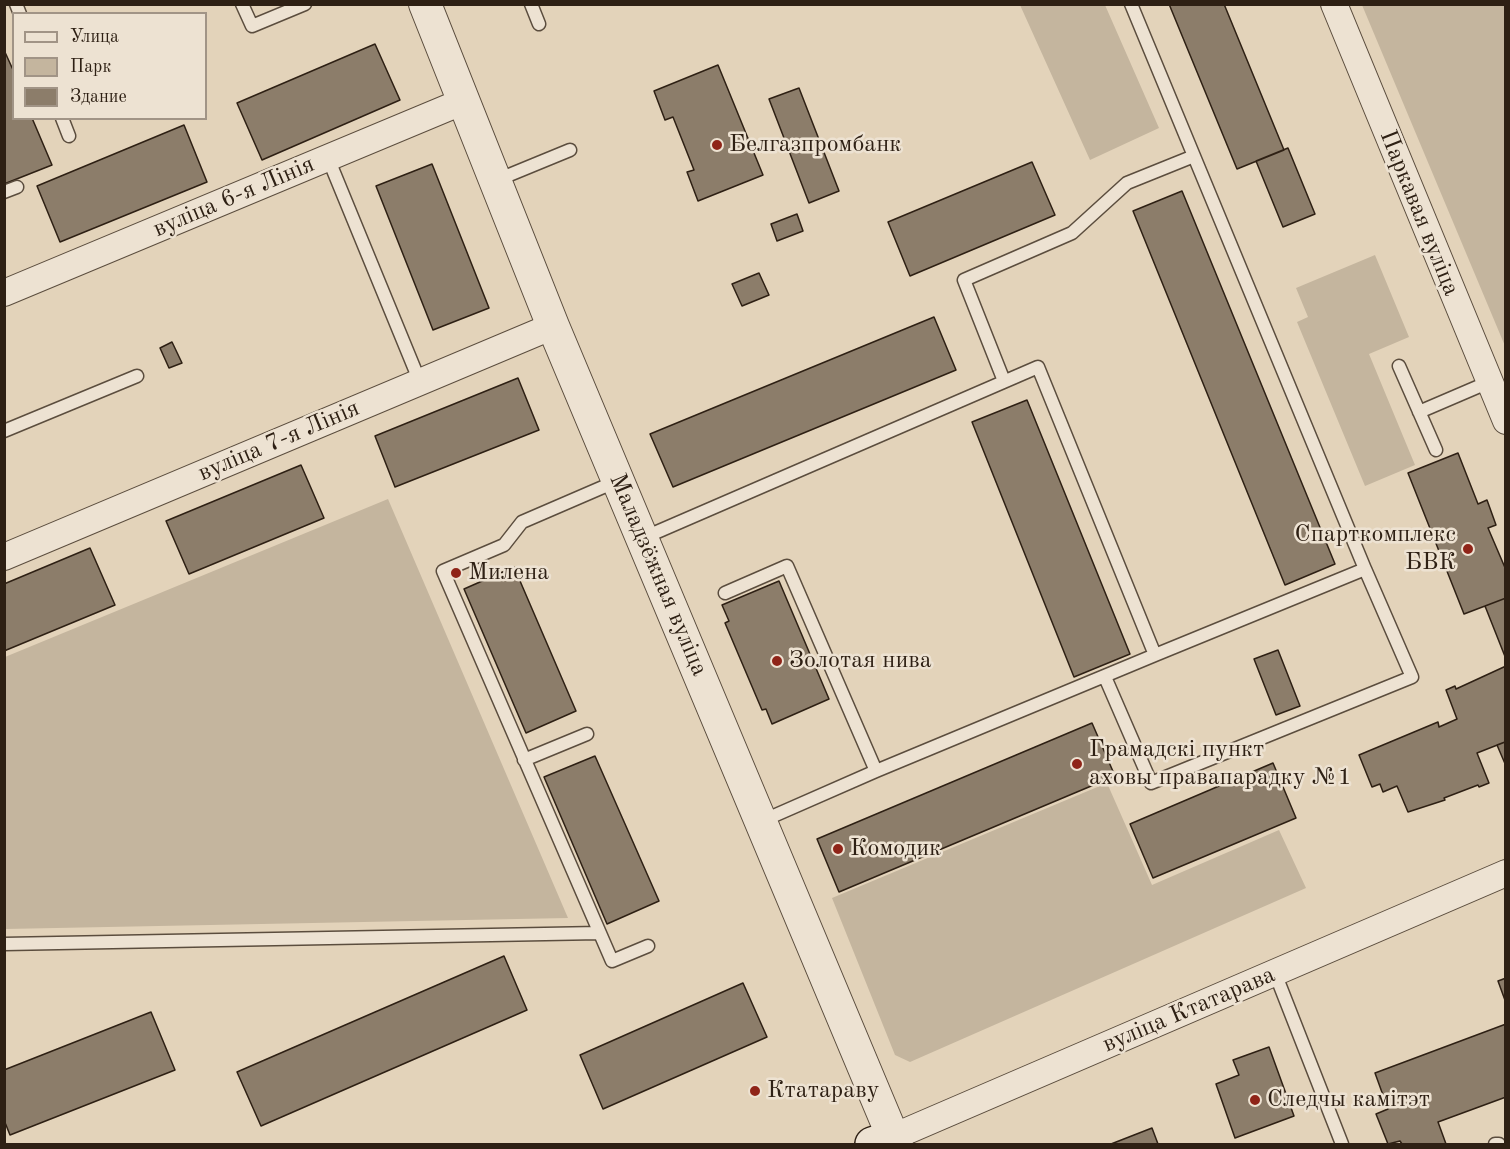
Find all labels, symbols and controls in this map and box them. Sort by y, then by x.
legend [12,12,207,120]
text: Улица [70,28,119,46]
text: Парк [70,58,111,76]
text: Здание [70,88,127,106]
street label: Паркавая вуліца [1373,126,1465,300]
place label: Белгазпромбанк [729,131,901,159]
marker: Белгазпромбанк [710,138,724,152]
street label: вуліца 6-я Лінія [149,150,319,244]
street label: вуліца 7-я Лінія [194,394,364,488]
street label: Маладзёжная вуліца [602,469,714,681]
place label: Спарткомплекс БВК [1295,521,1456,577]
marker: Спарткомплекс БВК [1461,542,1475,556]
place label: Милена [468,559,549,587]
marker: Милена [449,566,463,580]
place label: Золотая нива [789,647,932,675]
marker: Золотая нива [770,654,784,668]
place label: Грамадскі пункт аховы правапарадку №1 [1089,736,1352,792]
marker: Грамадскі пункт аховы правапарадку №1 [1070,757,1084,771]
place label: Комодик [850,835,941,863]
marker: Комодик [831,842,845,856]
street label: вуліца Ктатарава [1098,961,1280,1059]
place label: Ктатараву [767,1077,879,1105]
marker: Ктатараву [748,1084,762,1098]
place label: Следчы камітэт [1267,1086,1430,1114]
marker: Следчы камітэт [1248,1093,1262,1107]

